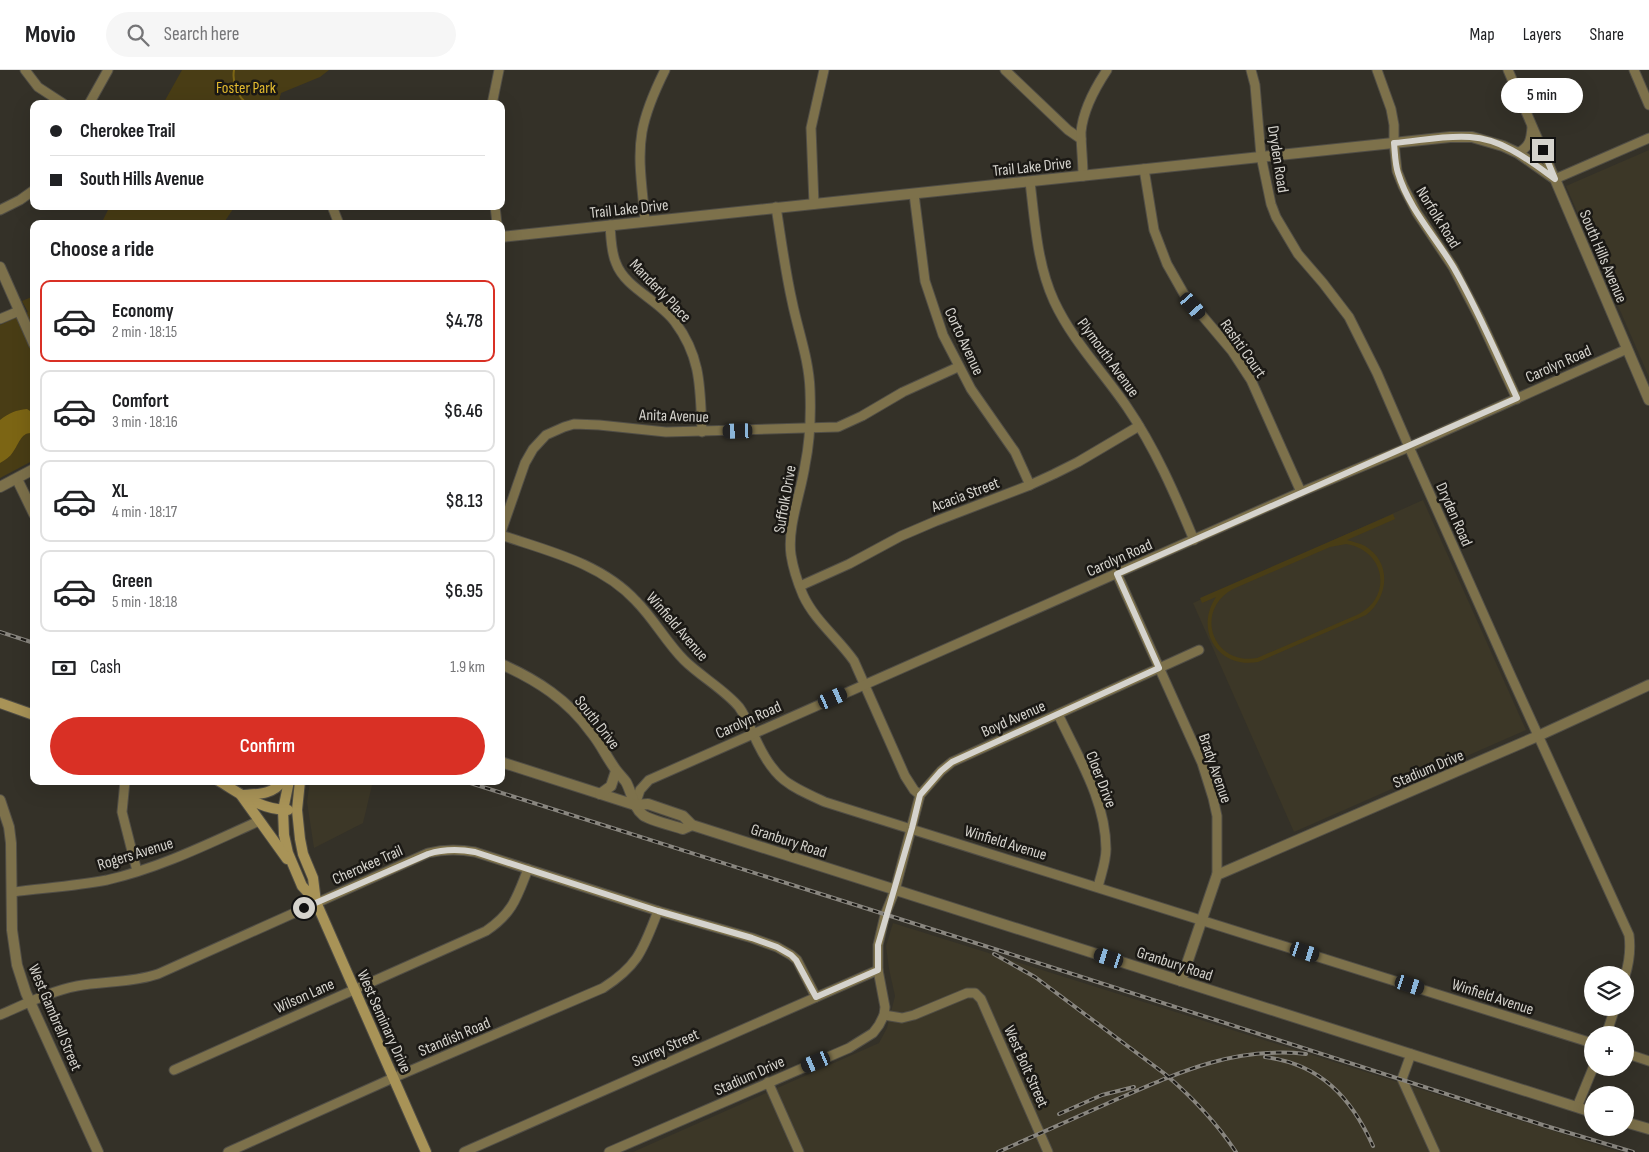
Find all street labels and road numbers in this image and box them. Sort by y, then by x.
street label: Dryden Road [1263,124,1292,194]
street label: Trail Lake Drive [992,154,1073,181]
street label: Norfolk Road [1411,184,1464,252]
street label: Trail Lake Drive [589,196,670,223]
street label: South Hills Avenue [1575,207,1631,306]
street label: Manderly Place [625,255,695,327]
street label: Corto Avenue [940,305,987,378]
street label: Plymouth Avenue [1073,315,1143,401]
street label: Rashti Court [1216,316,1270,382]
street label: Carolyn Road [1523,341,1594,387]
street label: Anita Avenue [638,406,709,427]
street label: Suffolk Drive [770,464,801,535]
street label: Acacia Street [928,474,1002,517]
street label: Dryden Road [1431,480,1476,549]
street label: Carolyn Road [1084,535,1155,581]
street label: Winfield Avenue [642,589,712,665]
street label: South Drive [570,692,624,753]
street label: Carolyn Road [713,697,784,743]
street label: Boyd Avenue [979,697,1049,742]
street label: Brady Avenue [1194,731,1235,806]
street label: Stadium Drive [1390,746,1467,793]
street label: Cloer Drive [1081,749,1120,810]
street label: Granbury Road [748,820,829,863]
street label: Winfield Avenue [962,822,1049,865]
street label: Rogers Avenue [95,834,176,875]
street label: Cherokee Trail [329,841,406,889]
street label: Granbury Road [1134,943,1215,986]
street label: West Gambrell Street [24,962,86,1074]
street label: West Seminary Drive [352,967,415,1076]
street label: Wilson Lane [272,975,337,1018]
street label: Winfield Avenue [1449,975,1536,1020]
street label: Standish Road [416,1014,493,1061]
street label: West Bolt Street [999,1023,1052,1111]
street label: Surrey Street [629,1025,702,1072]
street label: Stadium Drive [712,1052,788,1100]

